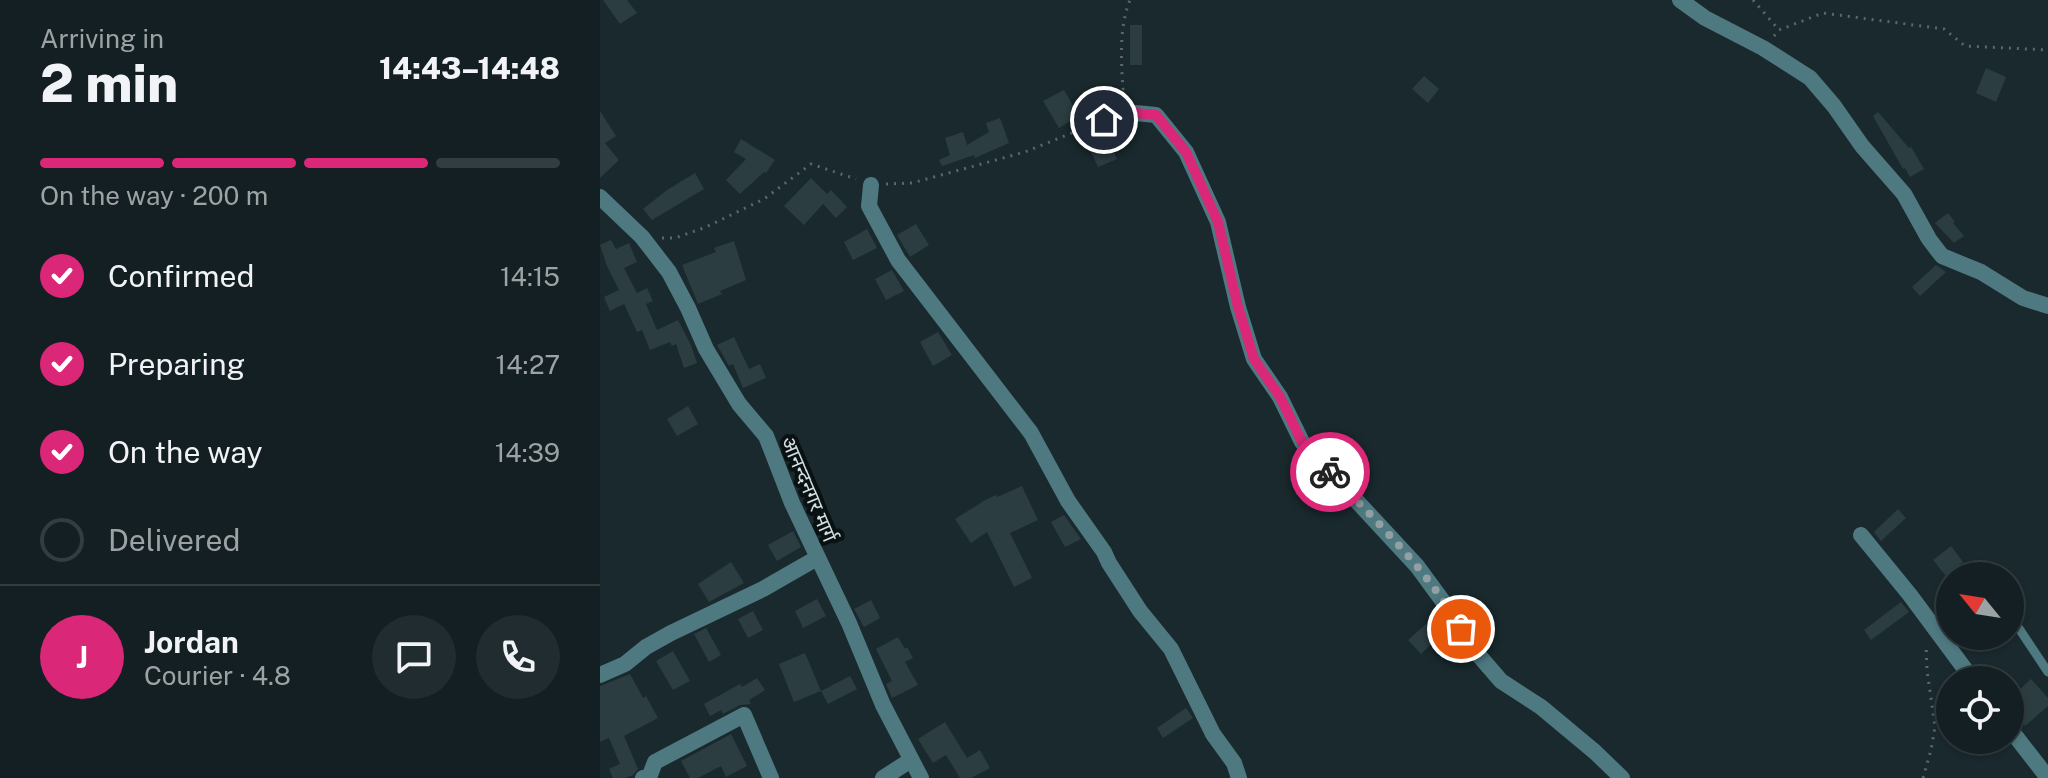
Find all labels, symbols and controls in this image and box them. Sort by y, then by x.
text: Arriving in [40,23,164,54]
text: 14:43–14:48 [379,50,560,86]
text: 2 min [40,53,178,114]
pin [1070,86,1138,154]
icon: home [1082,98,1126,142]
text: On the way · 200 m [40,180,268,211]
icon: check [40,254,84,298]
text: Confirmed [108,258,254,294]
text: 14:15 [500,261,560,292]
icon: check [40,342,84,386]
text: Preparing [108,346,245,382]
text: 14:27 [496,349,560,380]
icon: check [40,430,84,474]
courier [1290,432,1370,512]
street label: आनन्दनगर मार्ग [776,433,842,546]
text: On the way [108,434,262,470]
text: 14:39 [495,437,560,468]
icon: bike [1308,450,1352,494]
text: Delivered [108,522,240,558]
north arrow [1936,562,2024,650]
map controls [1936,562,2024,754]
pin [1427,595,1495,663]
icon: bag [1439,607,1483,651]
button: chat [372,615,456,699]
button: phone [476,615,560,699]
text: Jordan [144,624,239,660]
text: J [76,639,88,675]
text: Courier · 4.8 [144,660,291,691]
button: locate [1936,666,2024,754]

